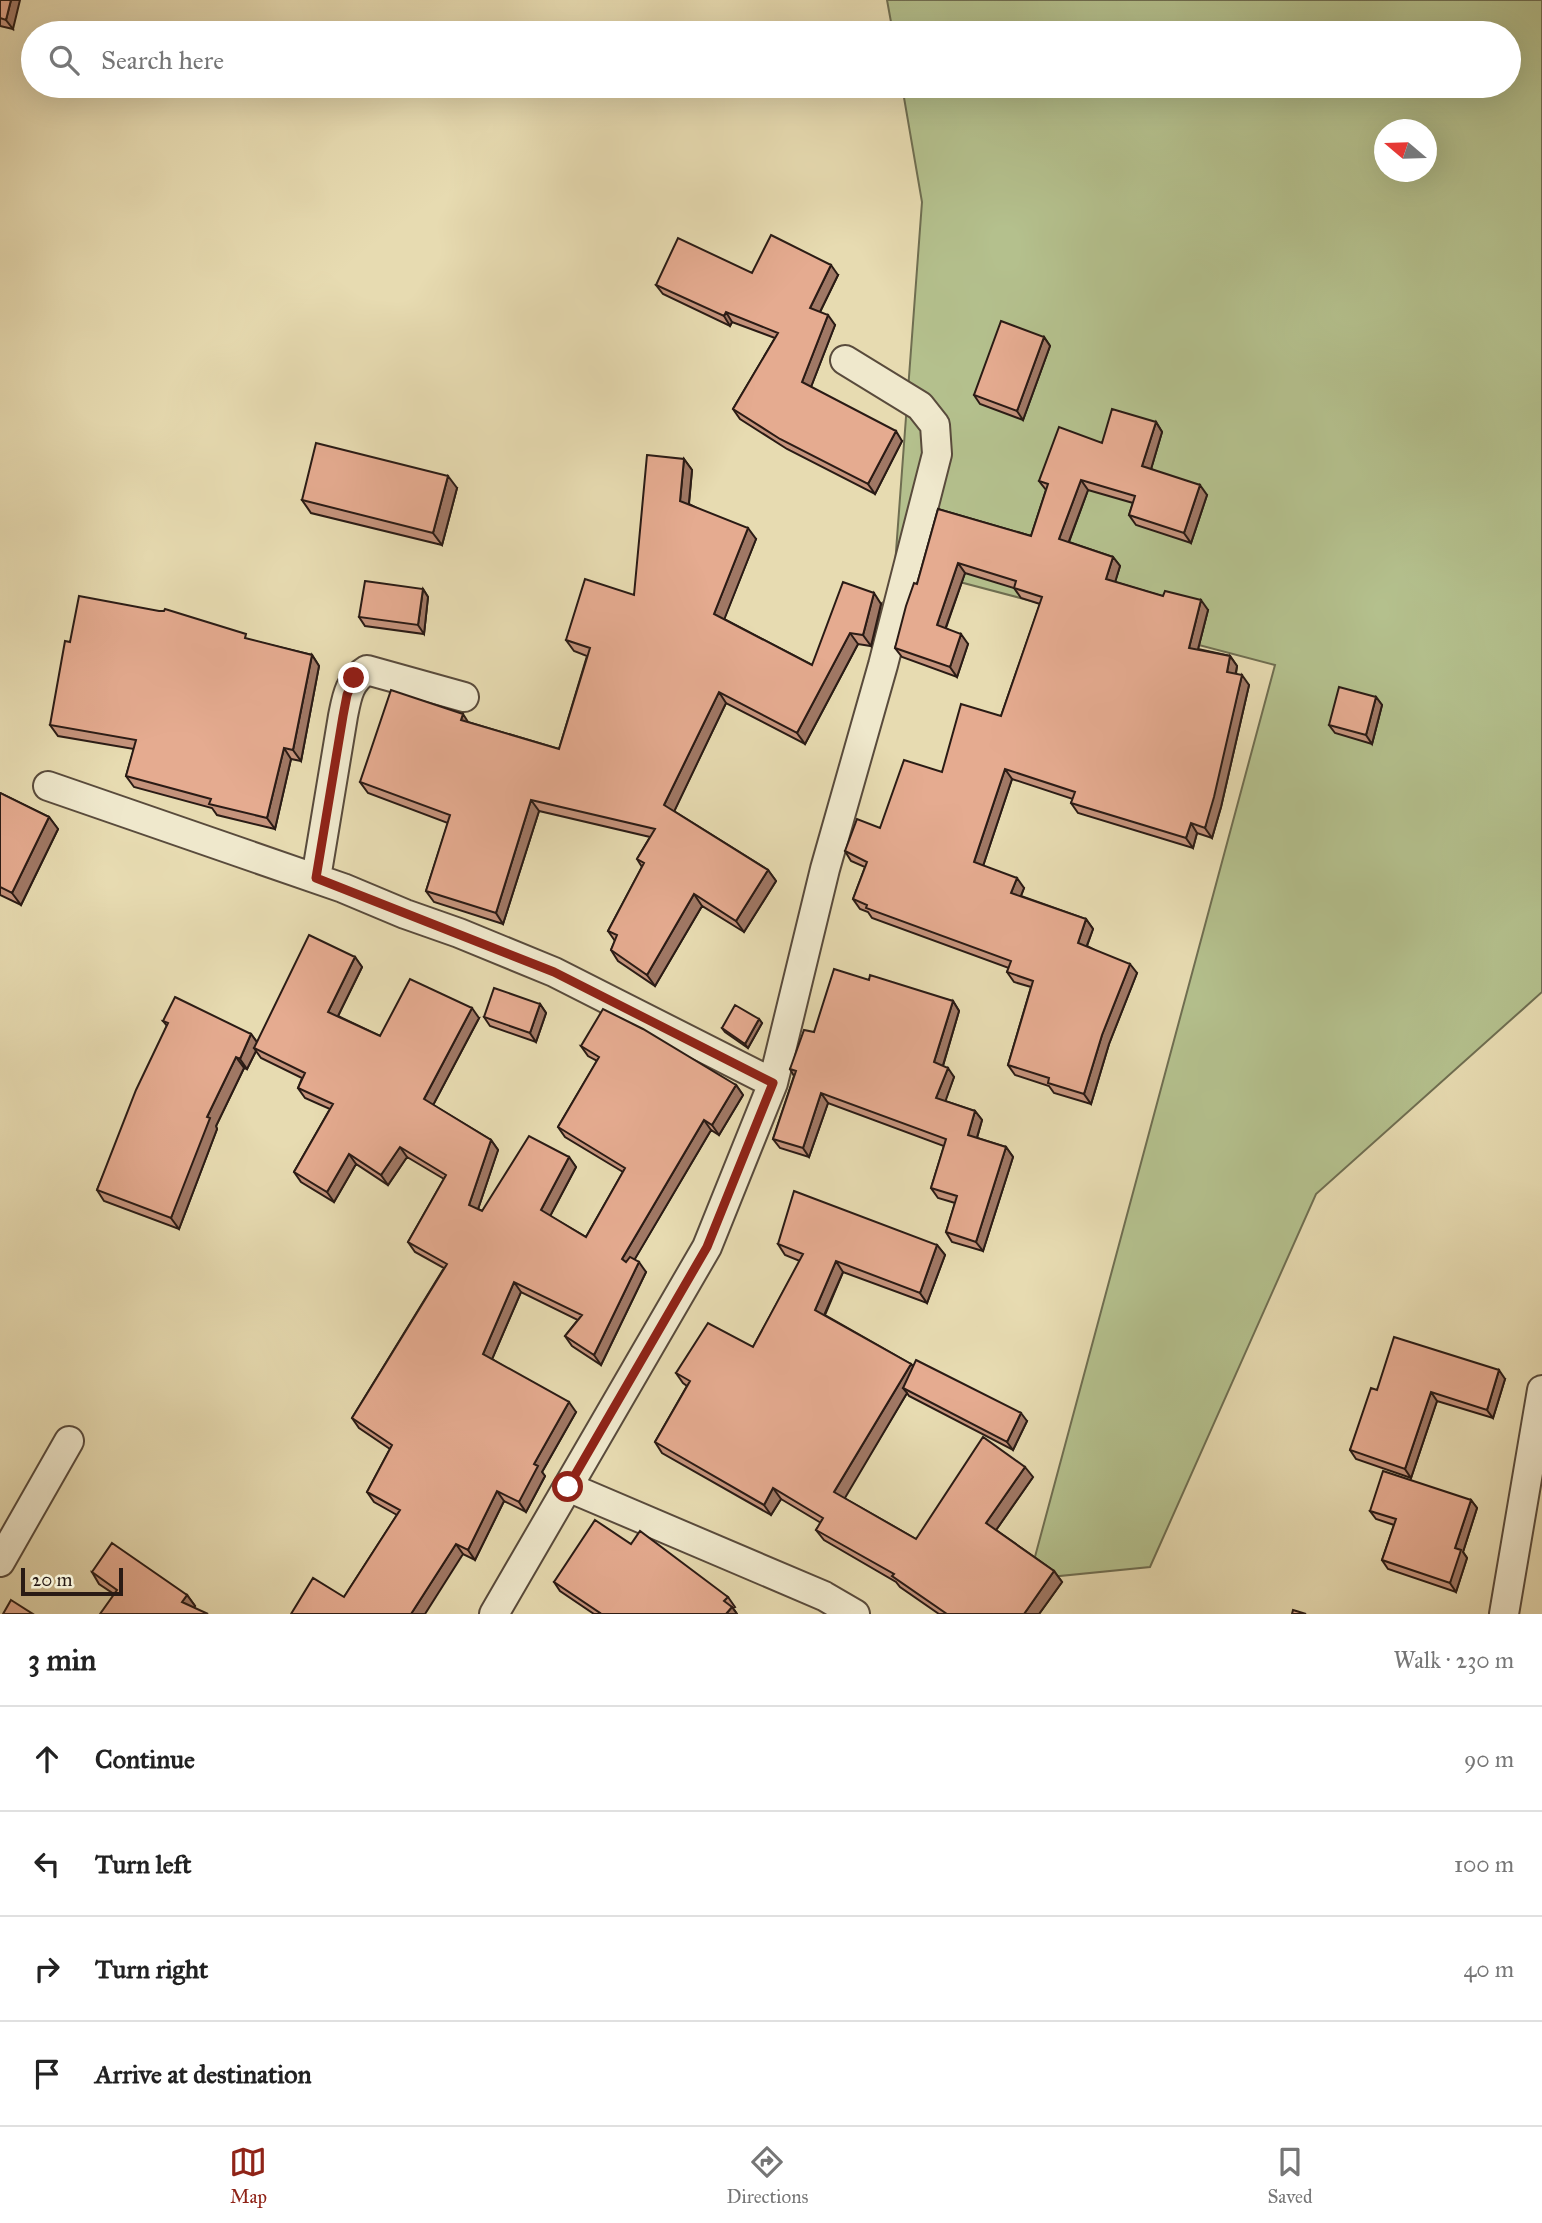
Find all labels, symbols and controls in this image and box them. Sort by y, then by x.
search box [21,21,1521,98]
icon: search [45,41,83,79]
text: Search here [101,44,224,76]
north arrow [1374,119,1437,182]
route end [338,662,369,693]
route start [552,1471,583,1502]
scale bar [21,1565,122,1597]
text: 20 m [32,1568,73,1591]
text: 3 min [28,1642,96,1678]
text: Walk · 230 m [1394,1646,1514,1674]
icon: ahead [28,1740,66,1778]
text: Continue [95,1743,195,1775]
text: 90 m [1464,1745,1514,1773]
icon: left [28,1845,66,1883]
text: Turn left [95,1848,191,1880]
text: 100 m [1454,1850,1514,1878]
icon: right [28,1950,66,1988]
text: Turn right [95,1953,208,1985]
text: 40 m [1464,1955,1514,1983]
icon: arrive [28,2055,66,2093]
text: Arrive at destination [95,2058,312,2090]
tab: Map [229,2143,267,2208]
tab: Directions [726,2143,808,2208]
tab: Saved [1267,2143,1313,2208]

